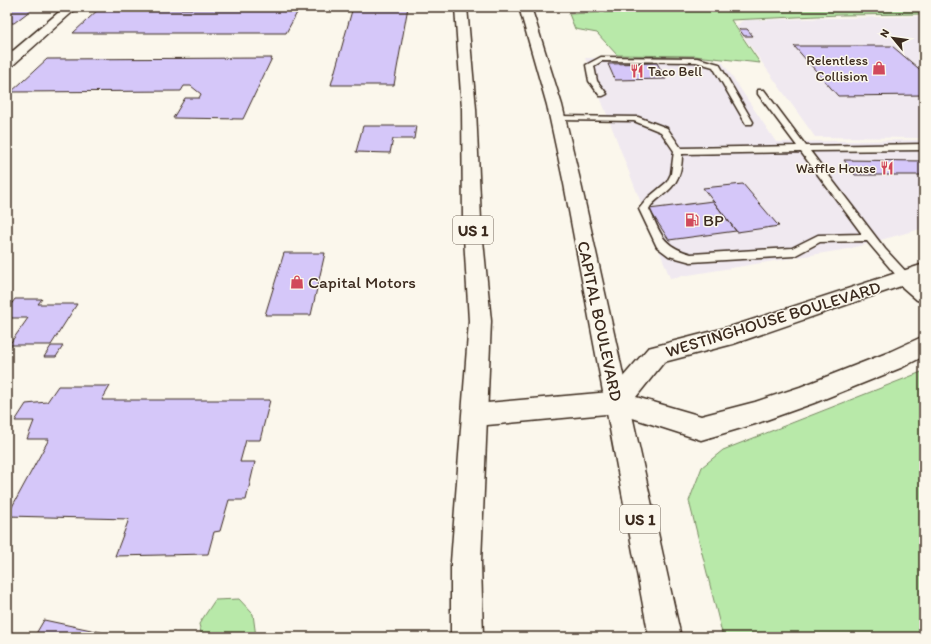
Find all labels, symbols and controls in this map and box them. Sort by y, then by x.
north arrow [873,18,913,58]
text: N [877,27,892,40]
place label: Relentless Collision [806,52,868,85]
shop icon: Relentless Collision [871,60,887,76]
restaurant icon: Taco Bell [629,63,645,79]
place label: Taco Bell [648,63,702,80]
place label: Waffle House [796,160,876,177]
restaurant icon: Waffle House [879,160,895,176]
place label: BP [703,210,724,230]
fuel station icon: BP [684,212,700,228]
road number: US 1 [453,216,493,244]
street label: CAPITAL BOULEVARD [573,239,627,403]
place label: Capital Motors [308,272,416,292]
shop icon: Capital Motors [289,274,305,290]
street label: WESTINGHOUSE BOULEVARD [663,277,883,361]
road number: US 1 [620,505,660,533]

